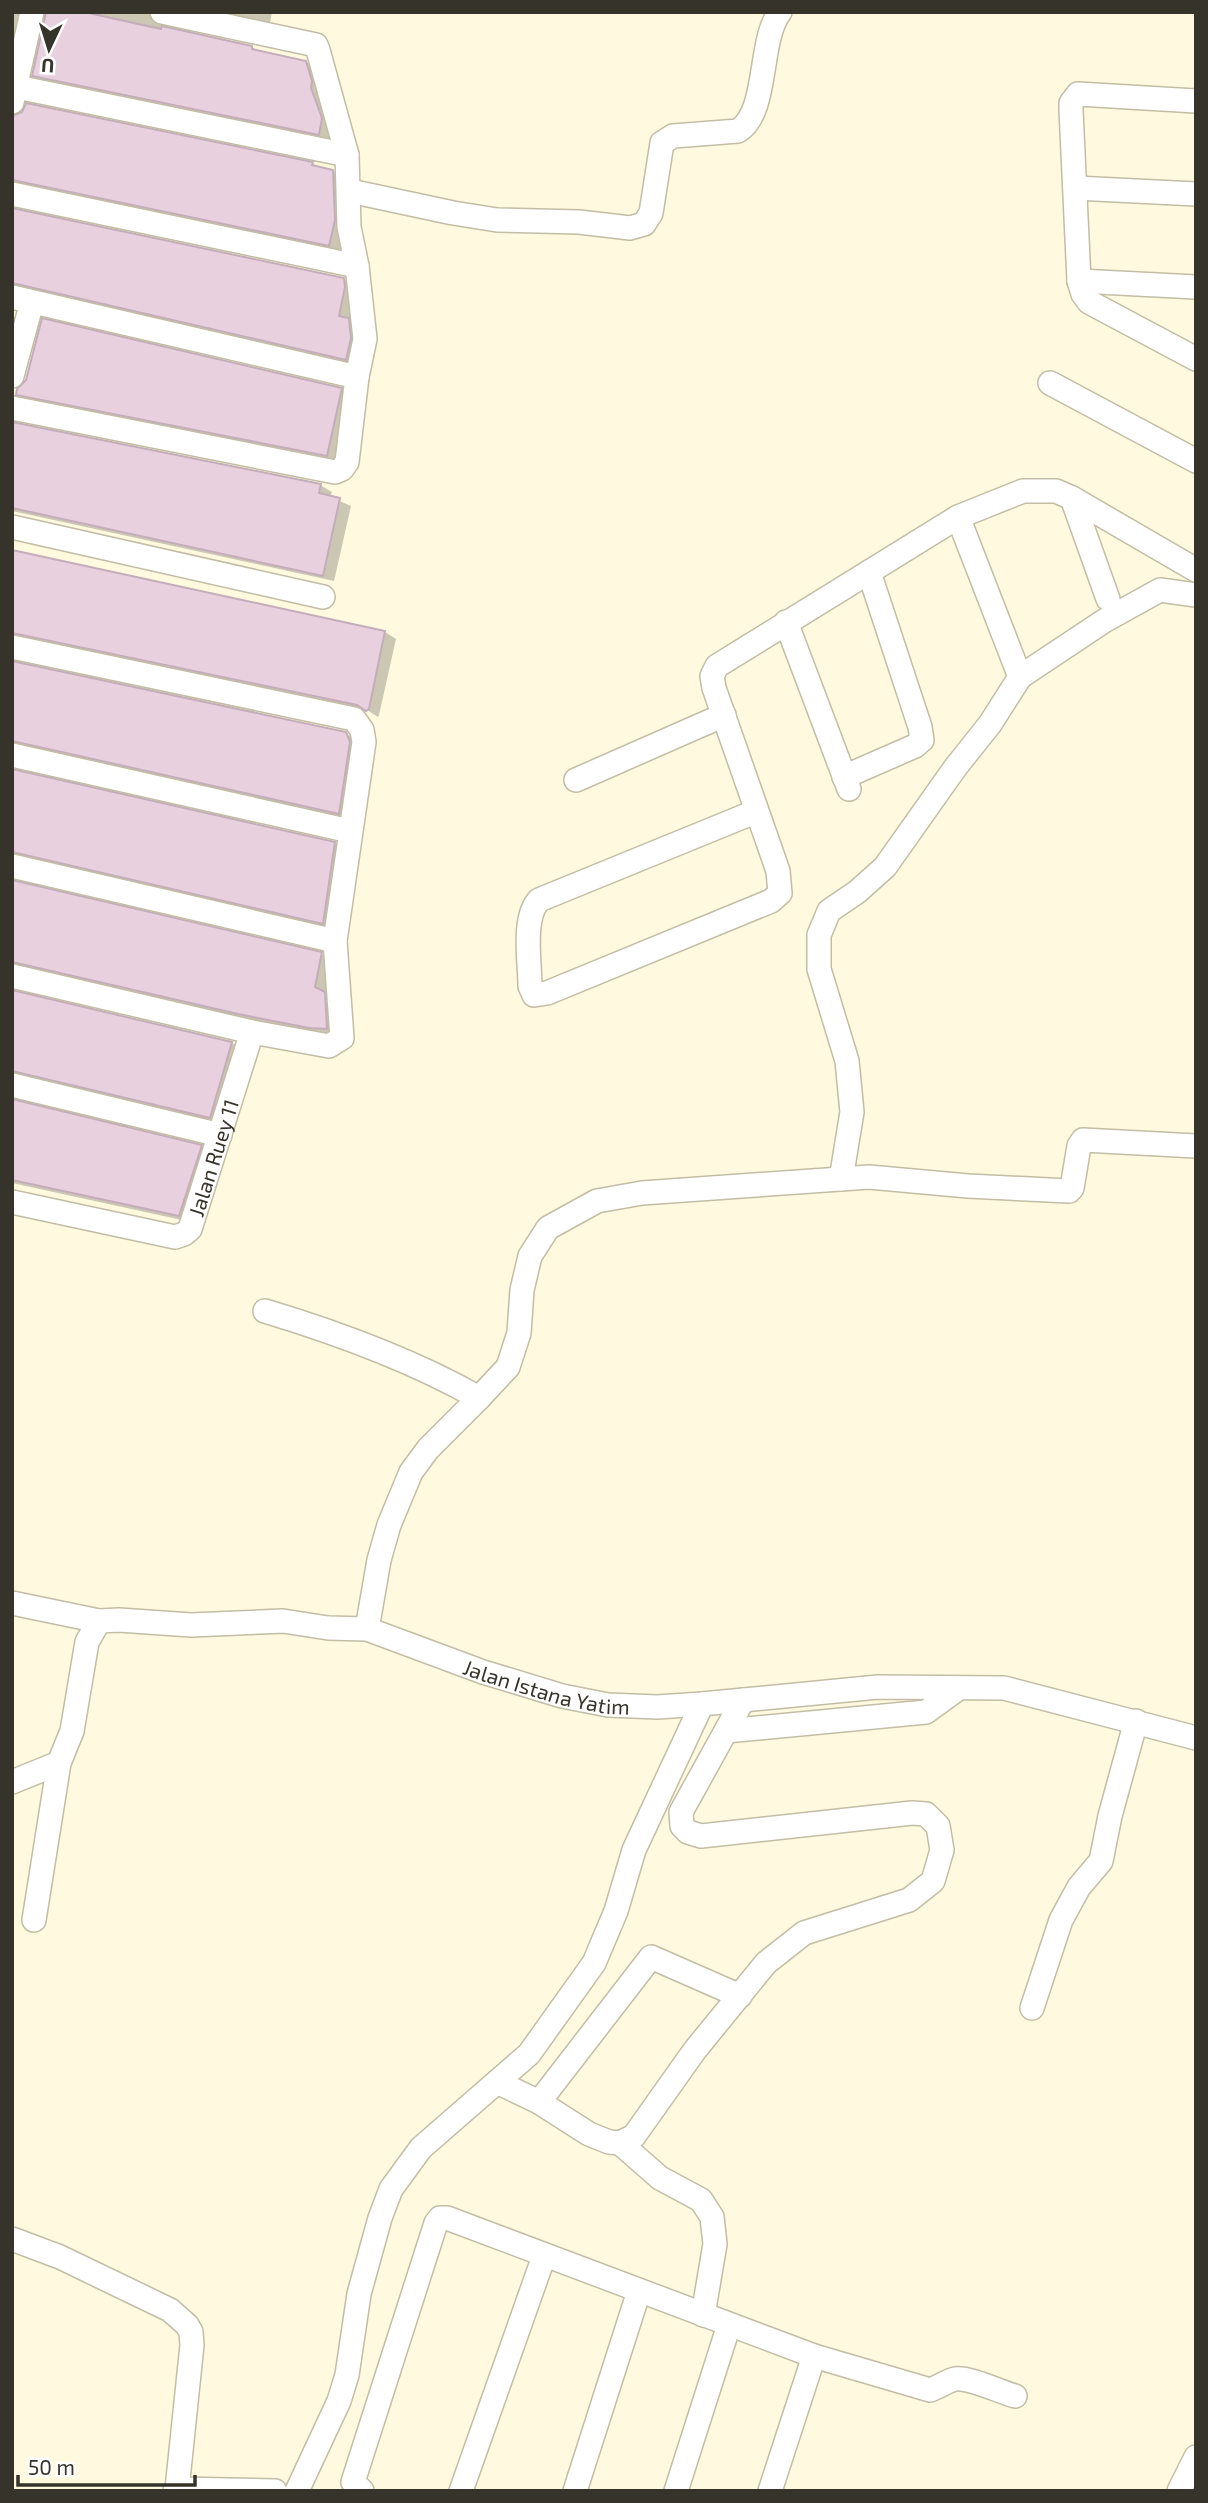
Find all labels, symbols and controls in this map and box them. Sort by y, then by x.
north arrow [14,14,84,84]
text: U [40,55,55,78]
street label: Jalan Ruey 11 [182,1096,243,1219]
street label: Jalan Istana Yatim [460,1653,630,1718]
scale bar [18,2444,194,2488]
text: 50 m [28,2454,75,2479]

